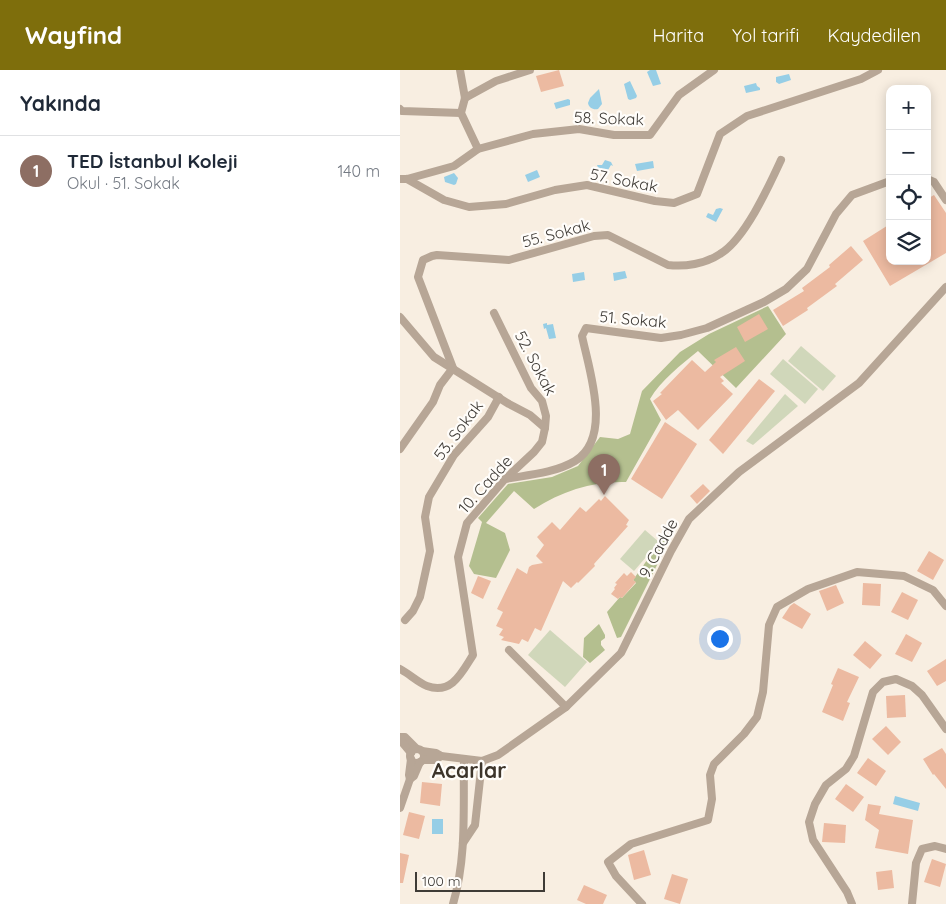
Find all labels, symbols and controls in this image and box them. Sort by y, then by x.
text: Wayfind [25,20,122,50]
text: Harita [652,24,704,47]
text: Yol tarifi [732,24,799,47]
text: Kaydedilen [827,24,921,47]
map controls [886,85,931,265]
button: + [886,85,931,130]
text: Yakında [20,90,101,116]
street label: 58. Sokak [574,107,644,129]
button: − [886,130,931,175]
text: TED İstanbul Koleji [67,149,237,173]
text: 1 [33,161,39,181]
text: 140 m [337,161,380,181]
street label: 57. Sokak [588,164,660,196]
text: Okul · 51. Sokak [67,173,180,193]
button: locate [886,175,931,220]
street label: 55. Sokak [520,214,592,252]
button: layers [886,220,931,265]
street label: 51. Sokak [599,306,667,332]
street label: 52. Sokak [511,327,561,399]
street label: 53. Sokak [429,396,487,464]
street label: 10. Cadde [454,451,516,517]
pin: 1 [588,454,620,495]
street label: 9. Cadde [634,515,682,581]
your location [707,626,733,652]
district label: Acarlar [432,757,506,783]
scale bar [415,869,545,892]
text: 100 m [422,872,460,890]

